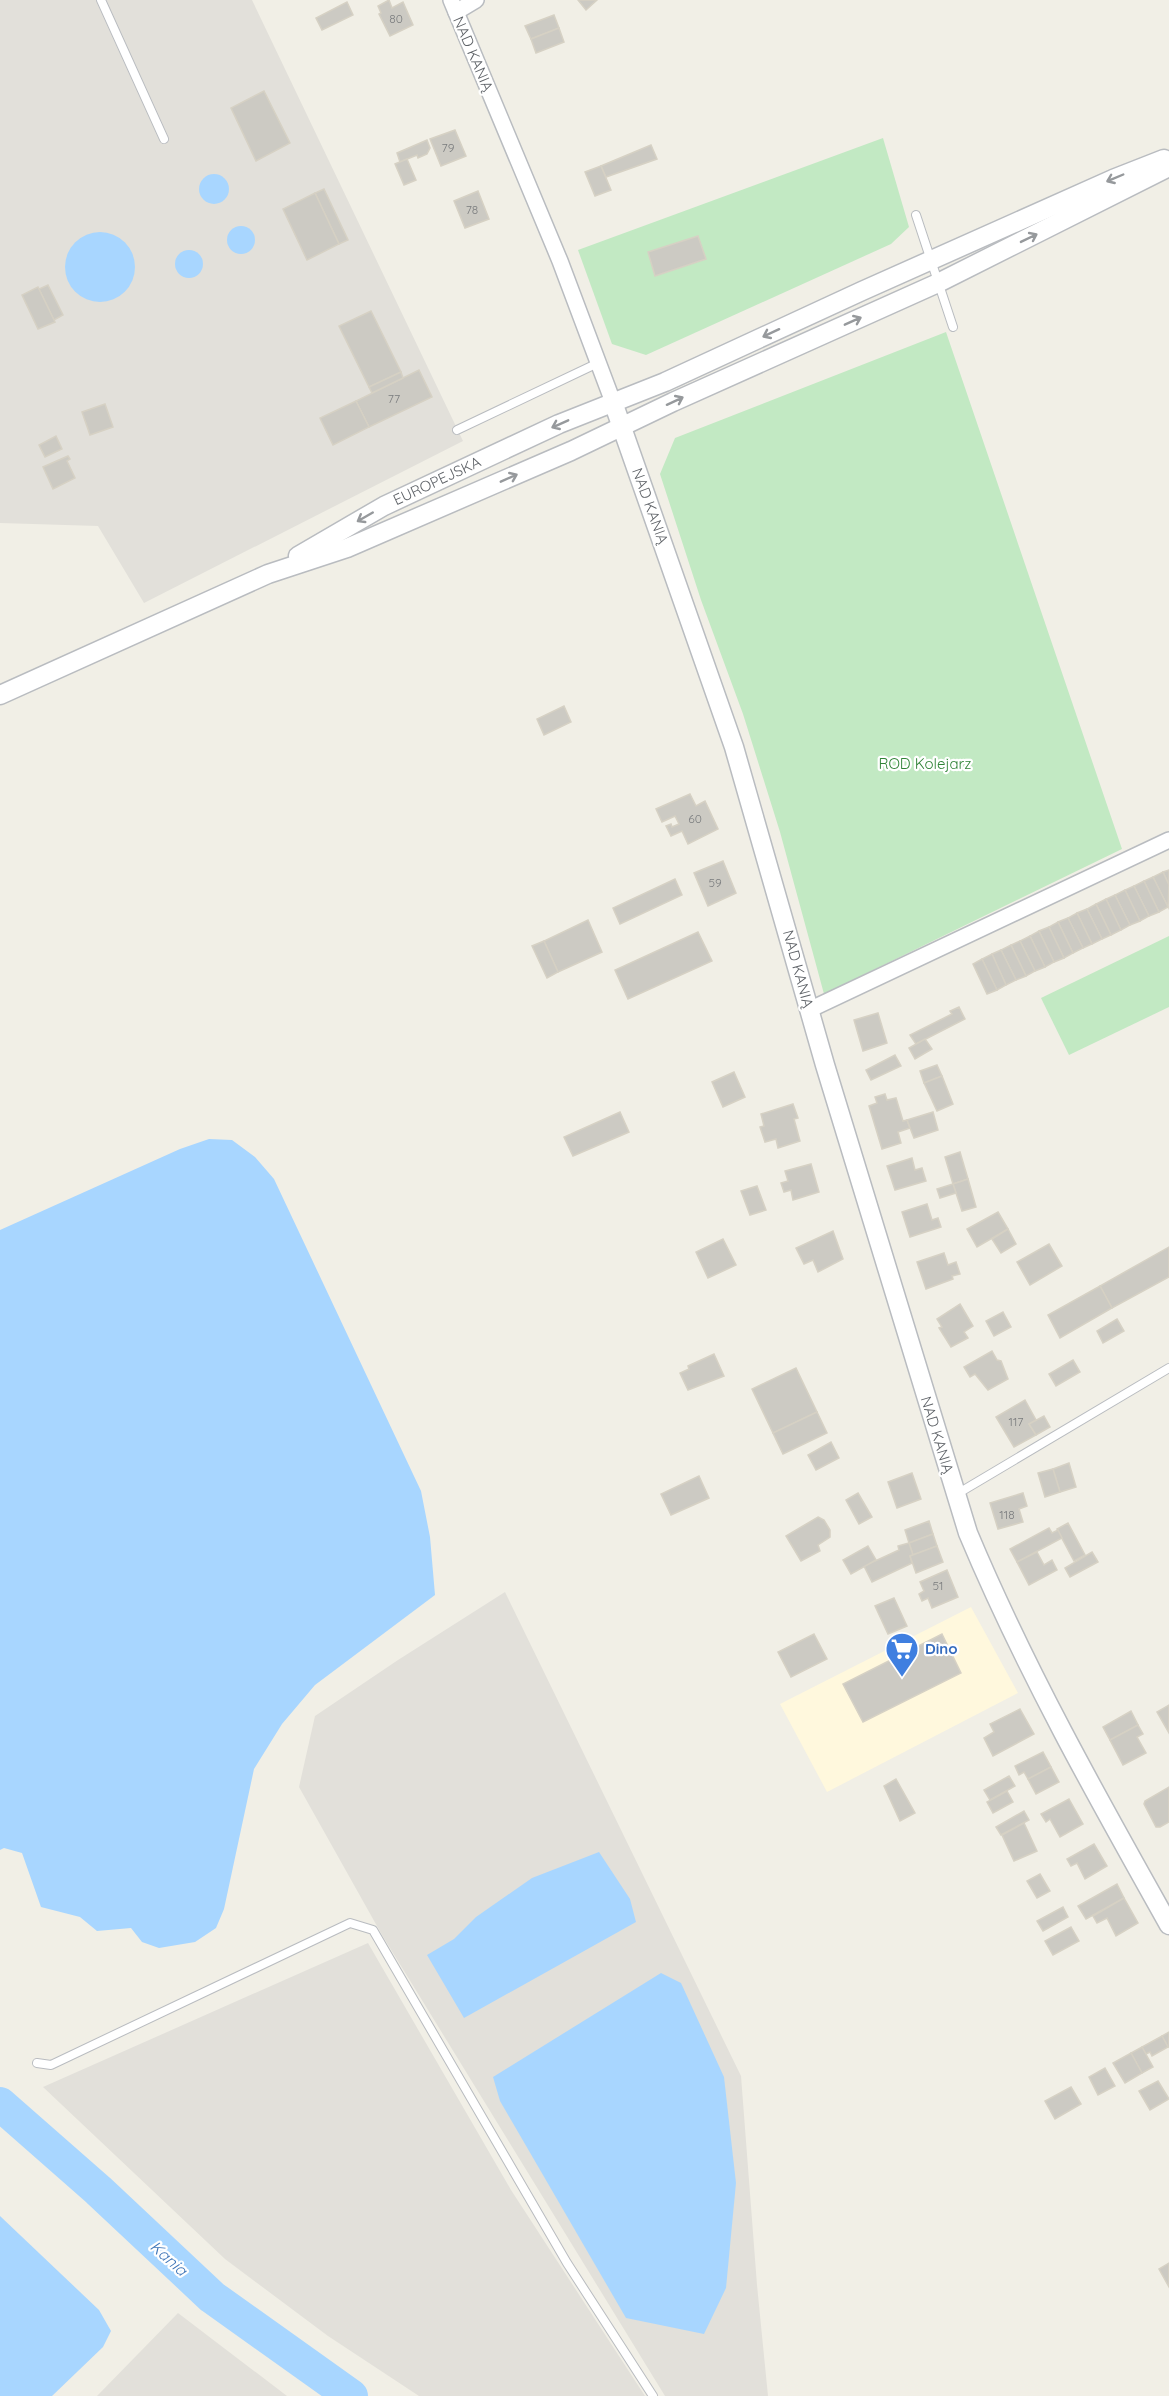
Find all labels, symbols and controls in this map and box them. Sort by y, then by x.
house number: 80 [389,11,403,26]
street label: NAD KANIĄ [449,13,498,94]
house number: 79 [442,140,455,155]
one-way arrow [1106,173,1124,185]
house number: 78 [466,202,478,217]
one-way arrow [1020,232,1038,243]
one-way arrow [843,315,861,326]
one-way arrow [762,328,780,340]
house number: 77 [388,391,400,406]
one-way arrow [665,395,683,407]
one-way arrow [551,419,569,431]
street label: EUROPEJSKA [390,452,484,509]
street label: NAD KANIĄ [628,465,673,547]
one-way arrow [499,472,517,484]
one-way arrow [357,511,374,523]
park label: ROD Kolejarz [878,754,972,773]
house number: 60 [688,811,702,826]
house number: 59 [708,875,722,890]
street label: NAD KANIĄ [779,928,818,1010]
street label: NAD KANIĄ [917,1394,958,1476]
house number: 117 [1008,1414,1024,1429]
house number: 118 [999,1507,1015,1522]
house number: 51 [933,1578,943,1593]
supermarket icon: Dino [884,1631,920,1678]
place label: Dino [925,1639,958,1658]
water label: Kania [146,2236,193,2281]

